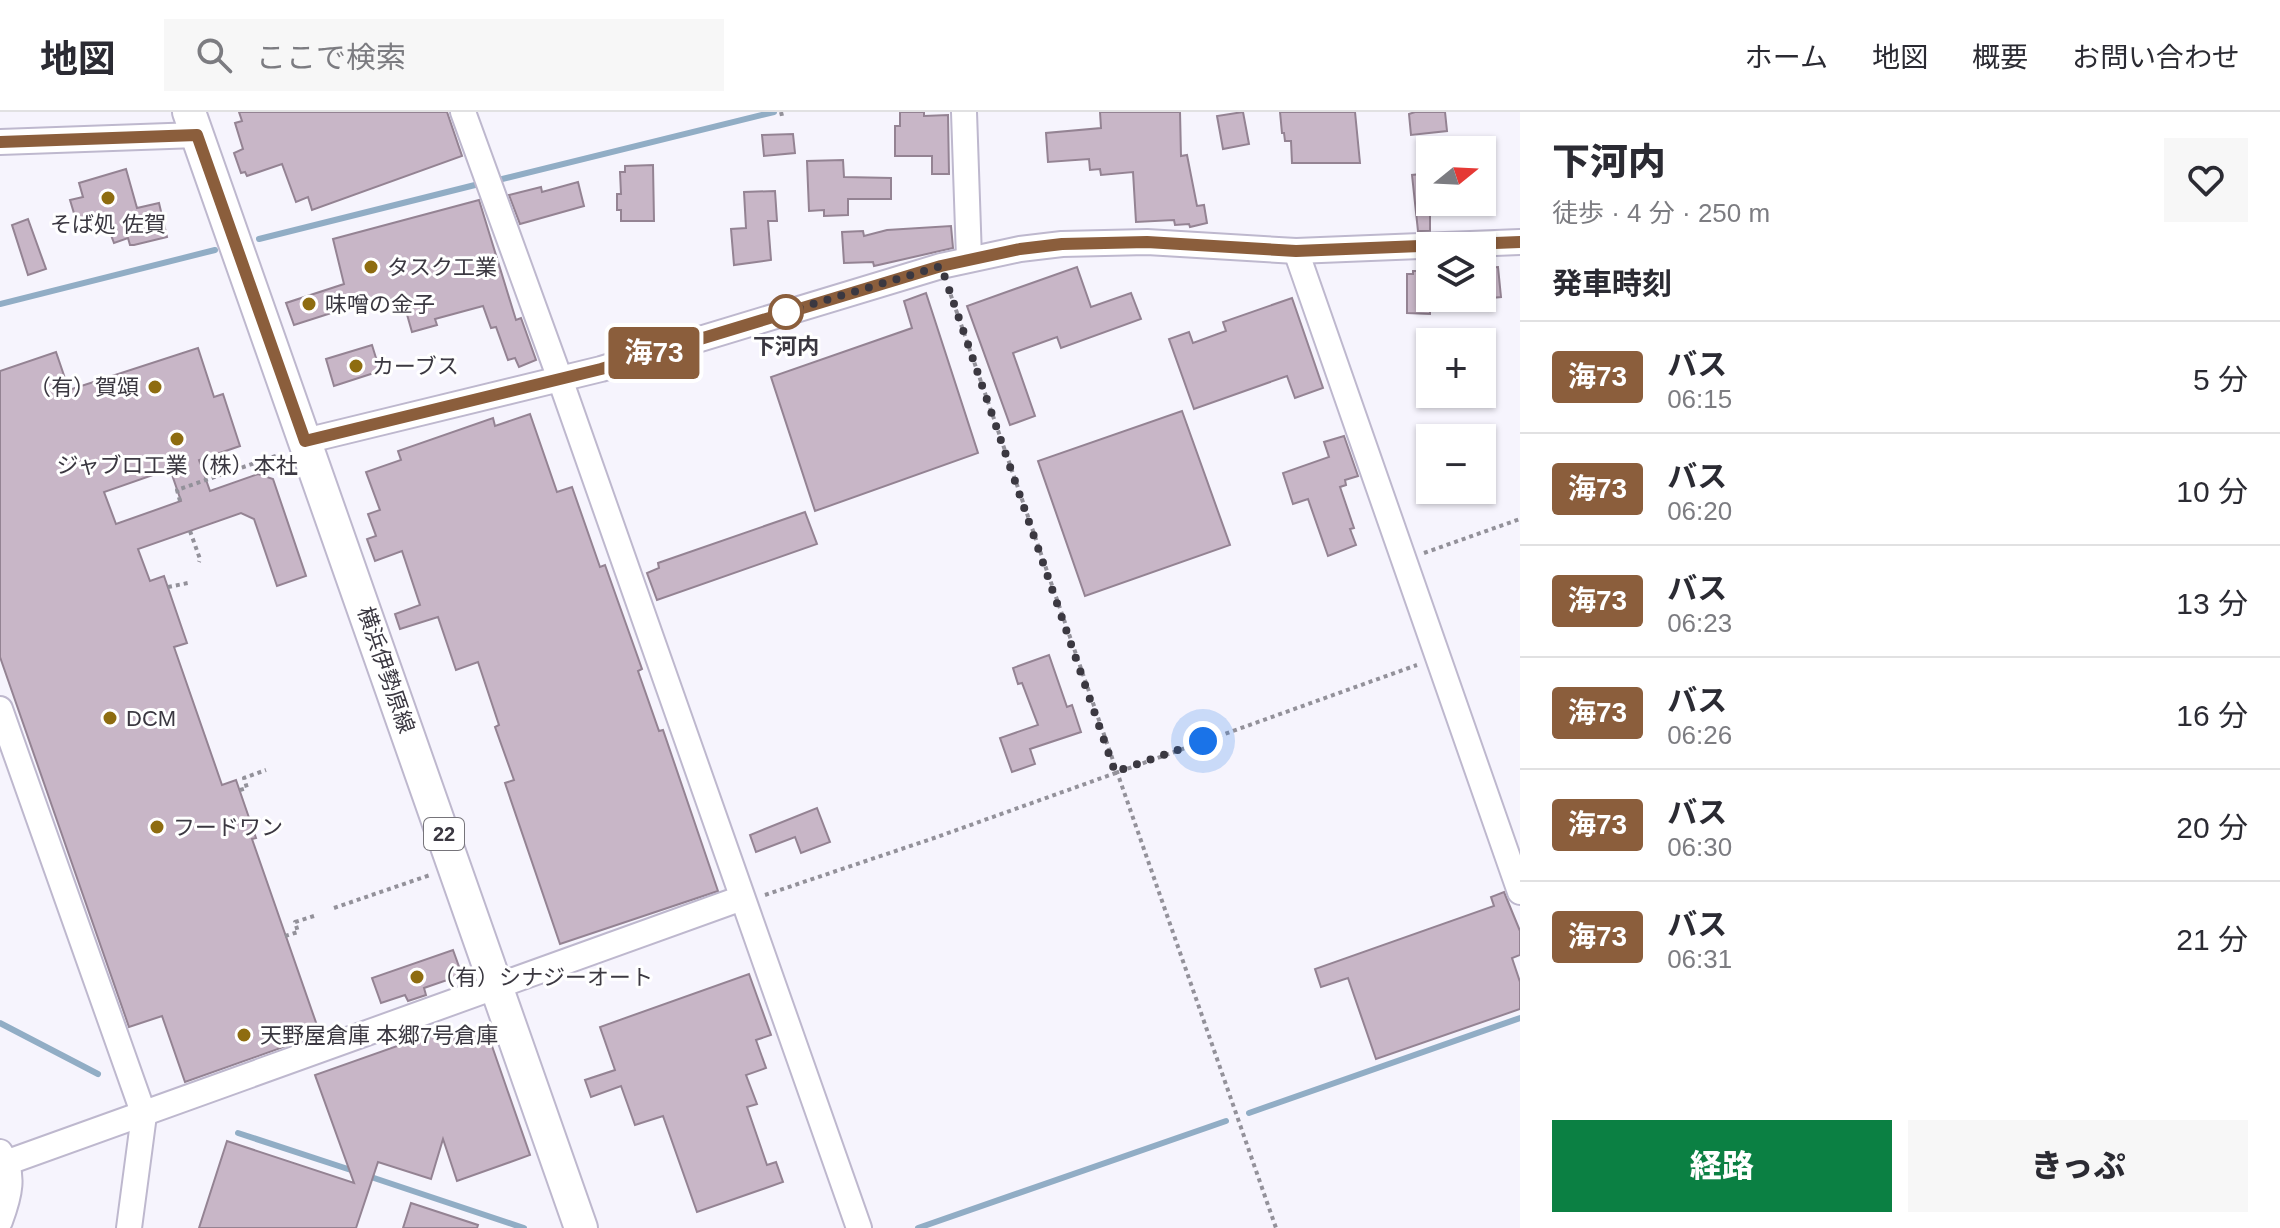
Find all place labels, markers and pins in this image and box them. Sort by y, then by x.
marker: そば処 佐賀 [99,189,117,207]
place label: そば処 佐賀 [50,212,166,237]
place label: タスク工業 [387,255,497,280]
marker: タスク工業 [362,258,380,276]
place label: 味噌の金子 [325,292,435,317]
marker: 味噌の金子 [300,295,318,313]
marker: 下河内 [769,295,803,329]
place label: 下河内 [753,334,819,359]
place label: カーブス [372,354,459,379]
marker: カーブス [347,357,365,375]
place label: （有）賀頌 [29,375,139,400]
marker: （有）賀頌 [146,378,164,396]
marker: ジャブロ工業（株）本社 [168,430,186,448]
place label: ジャブロ工業（株）本社 [57,453,297,478]
place label: DCM [126,706,176,731]
marker: DCM [101,709,119,727]
place label: フードワン [173,815,283,840]
marker: フードワン [148,818,166,836]
place label: （有）シナジーオート [433,965,653,990]
marker: （有）シナジーオート [408,968,426,986]
place label: 天野屋倉庫 本郷7号倉庫 [260,1023,498,1048]
marker: 天野屋倉庫 本郷7号倉庫 [235,1026,253,1044]

